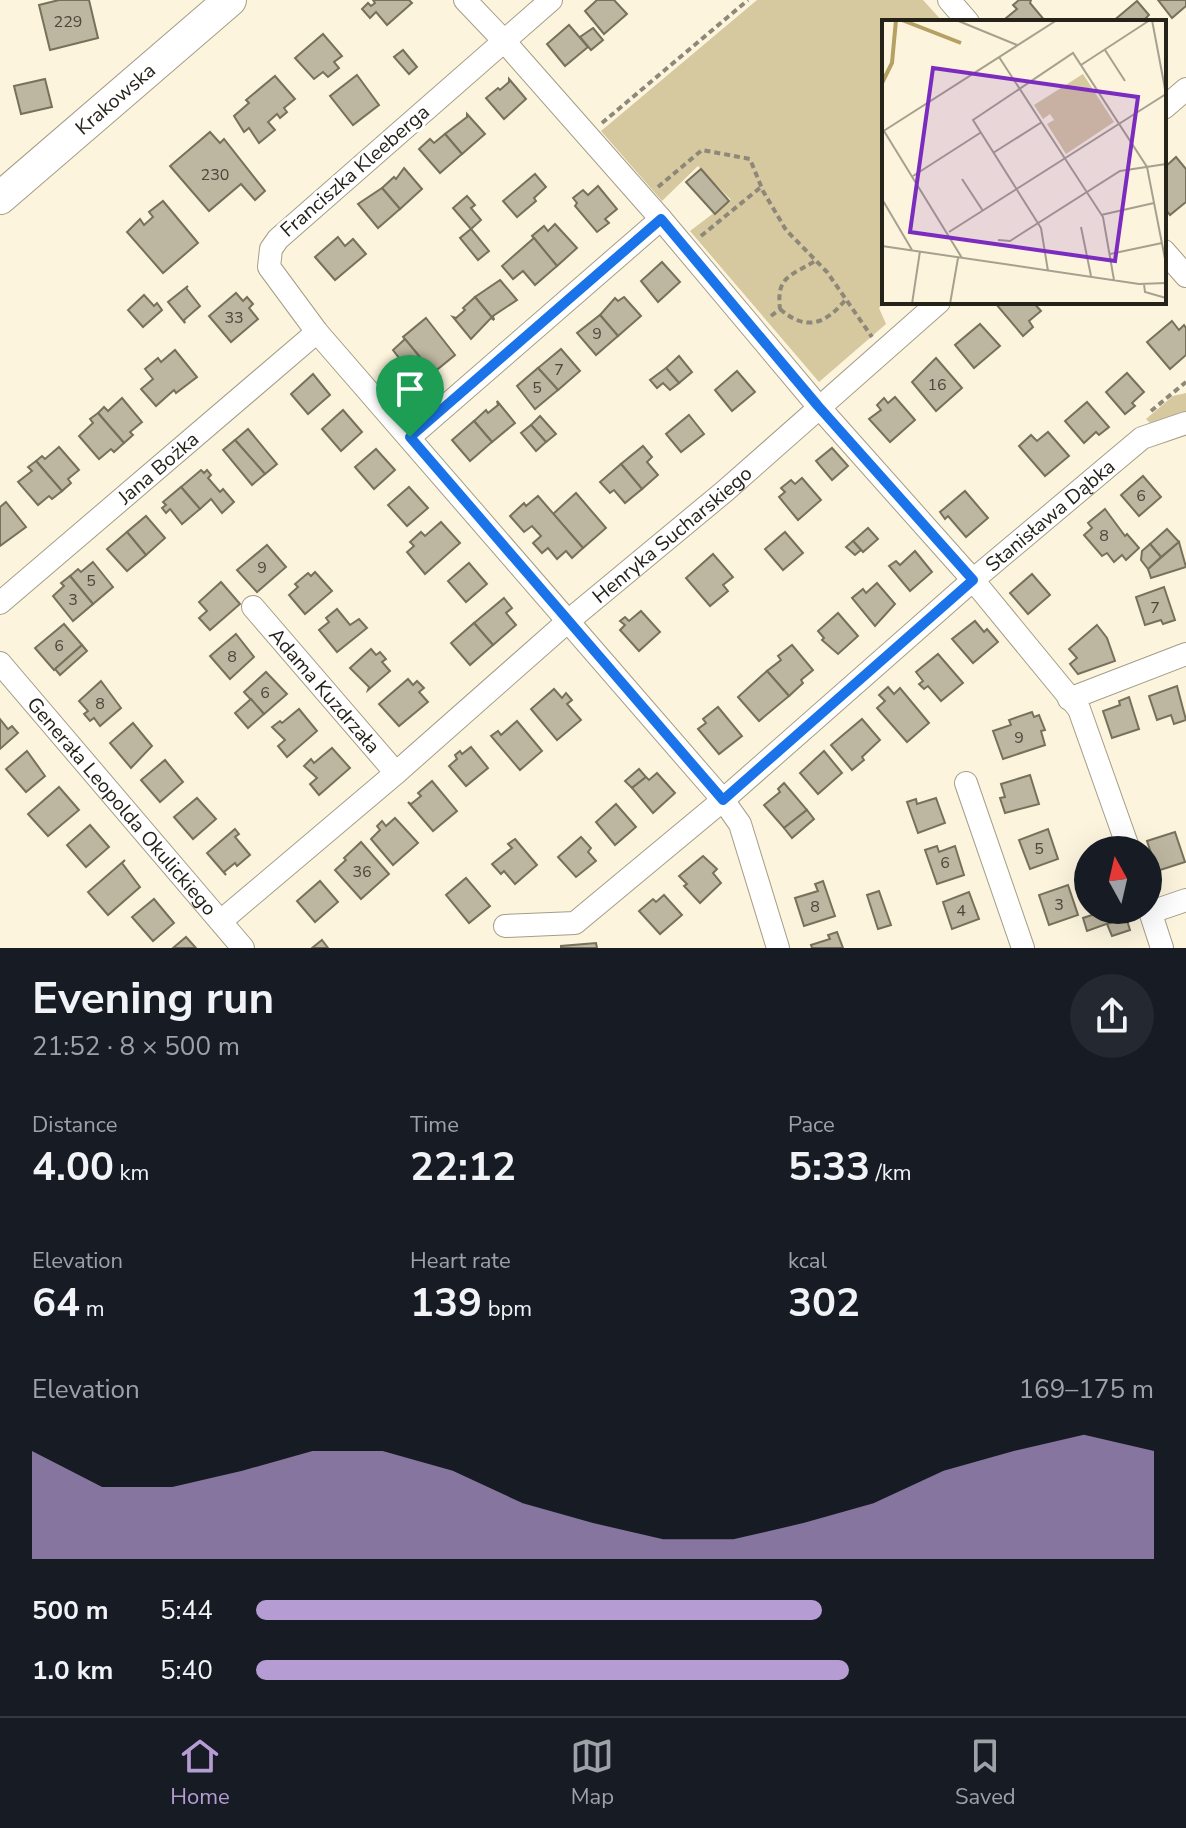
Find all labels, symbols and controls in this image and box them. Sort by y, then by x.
house number: 229 [54,11,82,33]
inset map [882,20,1166,304]
street label: Krakowska [69,57,161,141]
street label: Franciszka Kleeberga [275,99,435,243]
house number: 230 [201,164,229,186]
house number: 33 [224,307,244,329]
house number: 9 [592,323,602,345]
pin [376,355,444,437]
house number: 7 [554,359,564,381]
icon: arrive [388,367,432,411]
house number: 16 [927,374,947,396]
house number: 5 [532,377,542,399]
street label: Jana Bożka [111,426,204,511]
street label: Stanisława Dąbka [979,453,1121,578]
street label: Henryka Sucharskiego [586,460,758,609]
house number: 6 [1136,485,1146,507]
house number: 8 [1099,525,1109,547]
house number: 9 [257,557,267,579]
house number: 5 [86,570,96,592]
house number: 3 [68,589,78,611]
house number: 7 [1150,597,1160,619]
street label: Adama Kuzdrzała [263,622,386,759]
house number: 6 [54,635,64,657]
house number: 8 [227,646,237,668]
house number: 6 [260,682,270,704]
street label: Generała Leopolda Okulickiego [21,691,223,921]
house number: 8 [95,693,105,715]
house number: 9 [1014,727,1024,749]
north arrow [1074,836,1162,924]
map controls [1074,836,1162,924]
house number: 5 [1034,838,1044,860]
house number: 6 [940,852,950,874]
house number: 36 [352,861,372,883]
house number: 3 [1054,894,1064,916]
house number: 8 [810,896,820,918]
house number: 4 [956,900,966,922]
text: Evening run [32,969,274,1029]
button: share [1070,974,1154,1058]
text: 21:52 · 8 × 500 m [32,1029,240,1064]
text: Distance [32,1110,117,1140]
text: Time [410,1110,459,1140]
text: Pace [788,1110,835,1140]
text: 4.00 [32,1140,114,1194]
text: 22:12 [410,1140,516,1194]
text: 5:33 [788,1140,870,1194]
text: km [114,1158,149,1188]
text: /km [870,1158,912,1188]
text: Elevation [32,1246,123,1276]
text: Heart rate [410,1246,511,1276]
text: kcal [788,1246,827,1276]
text: 64 [32,1276,80,1330]
text: 139 [410,1276,482,1330]
text: 302 [788,1276,860,1330]
text: m [80,1294,105,1324]
text: bpm [482,1294,532,1324]
text: Elevation [32,1372,140,1407]
text: 169–175 m [1018,1372,1154,1407]
text: 500 m [32,1593,109,1628]
text: 5:44 [160,1593,213,1628]
text: 1.0 km [32,1653,113,1688]
text: 5:40 [160,1653,213,1688]
tab: Home [170,1734,230,1812]
tab: Map [570,1734,614,1812]
tab: Saved [955,1734,1016,1812]

